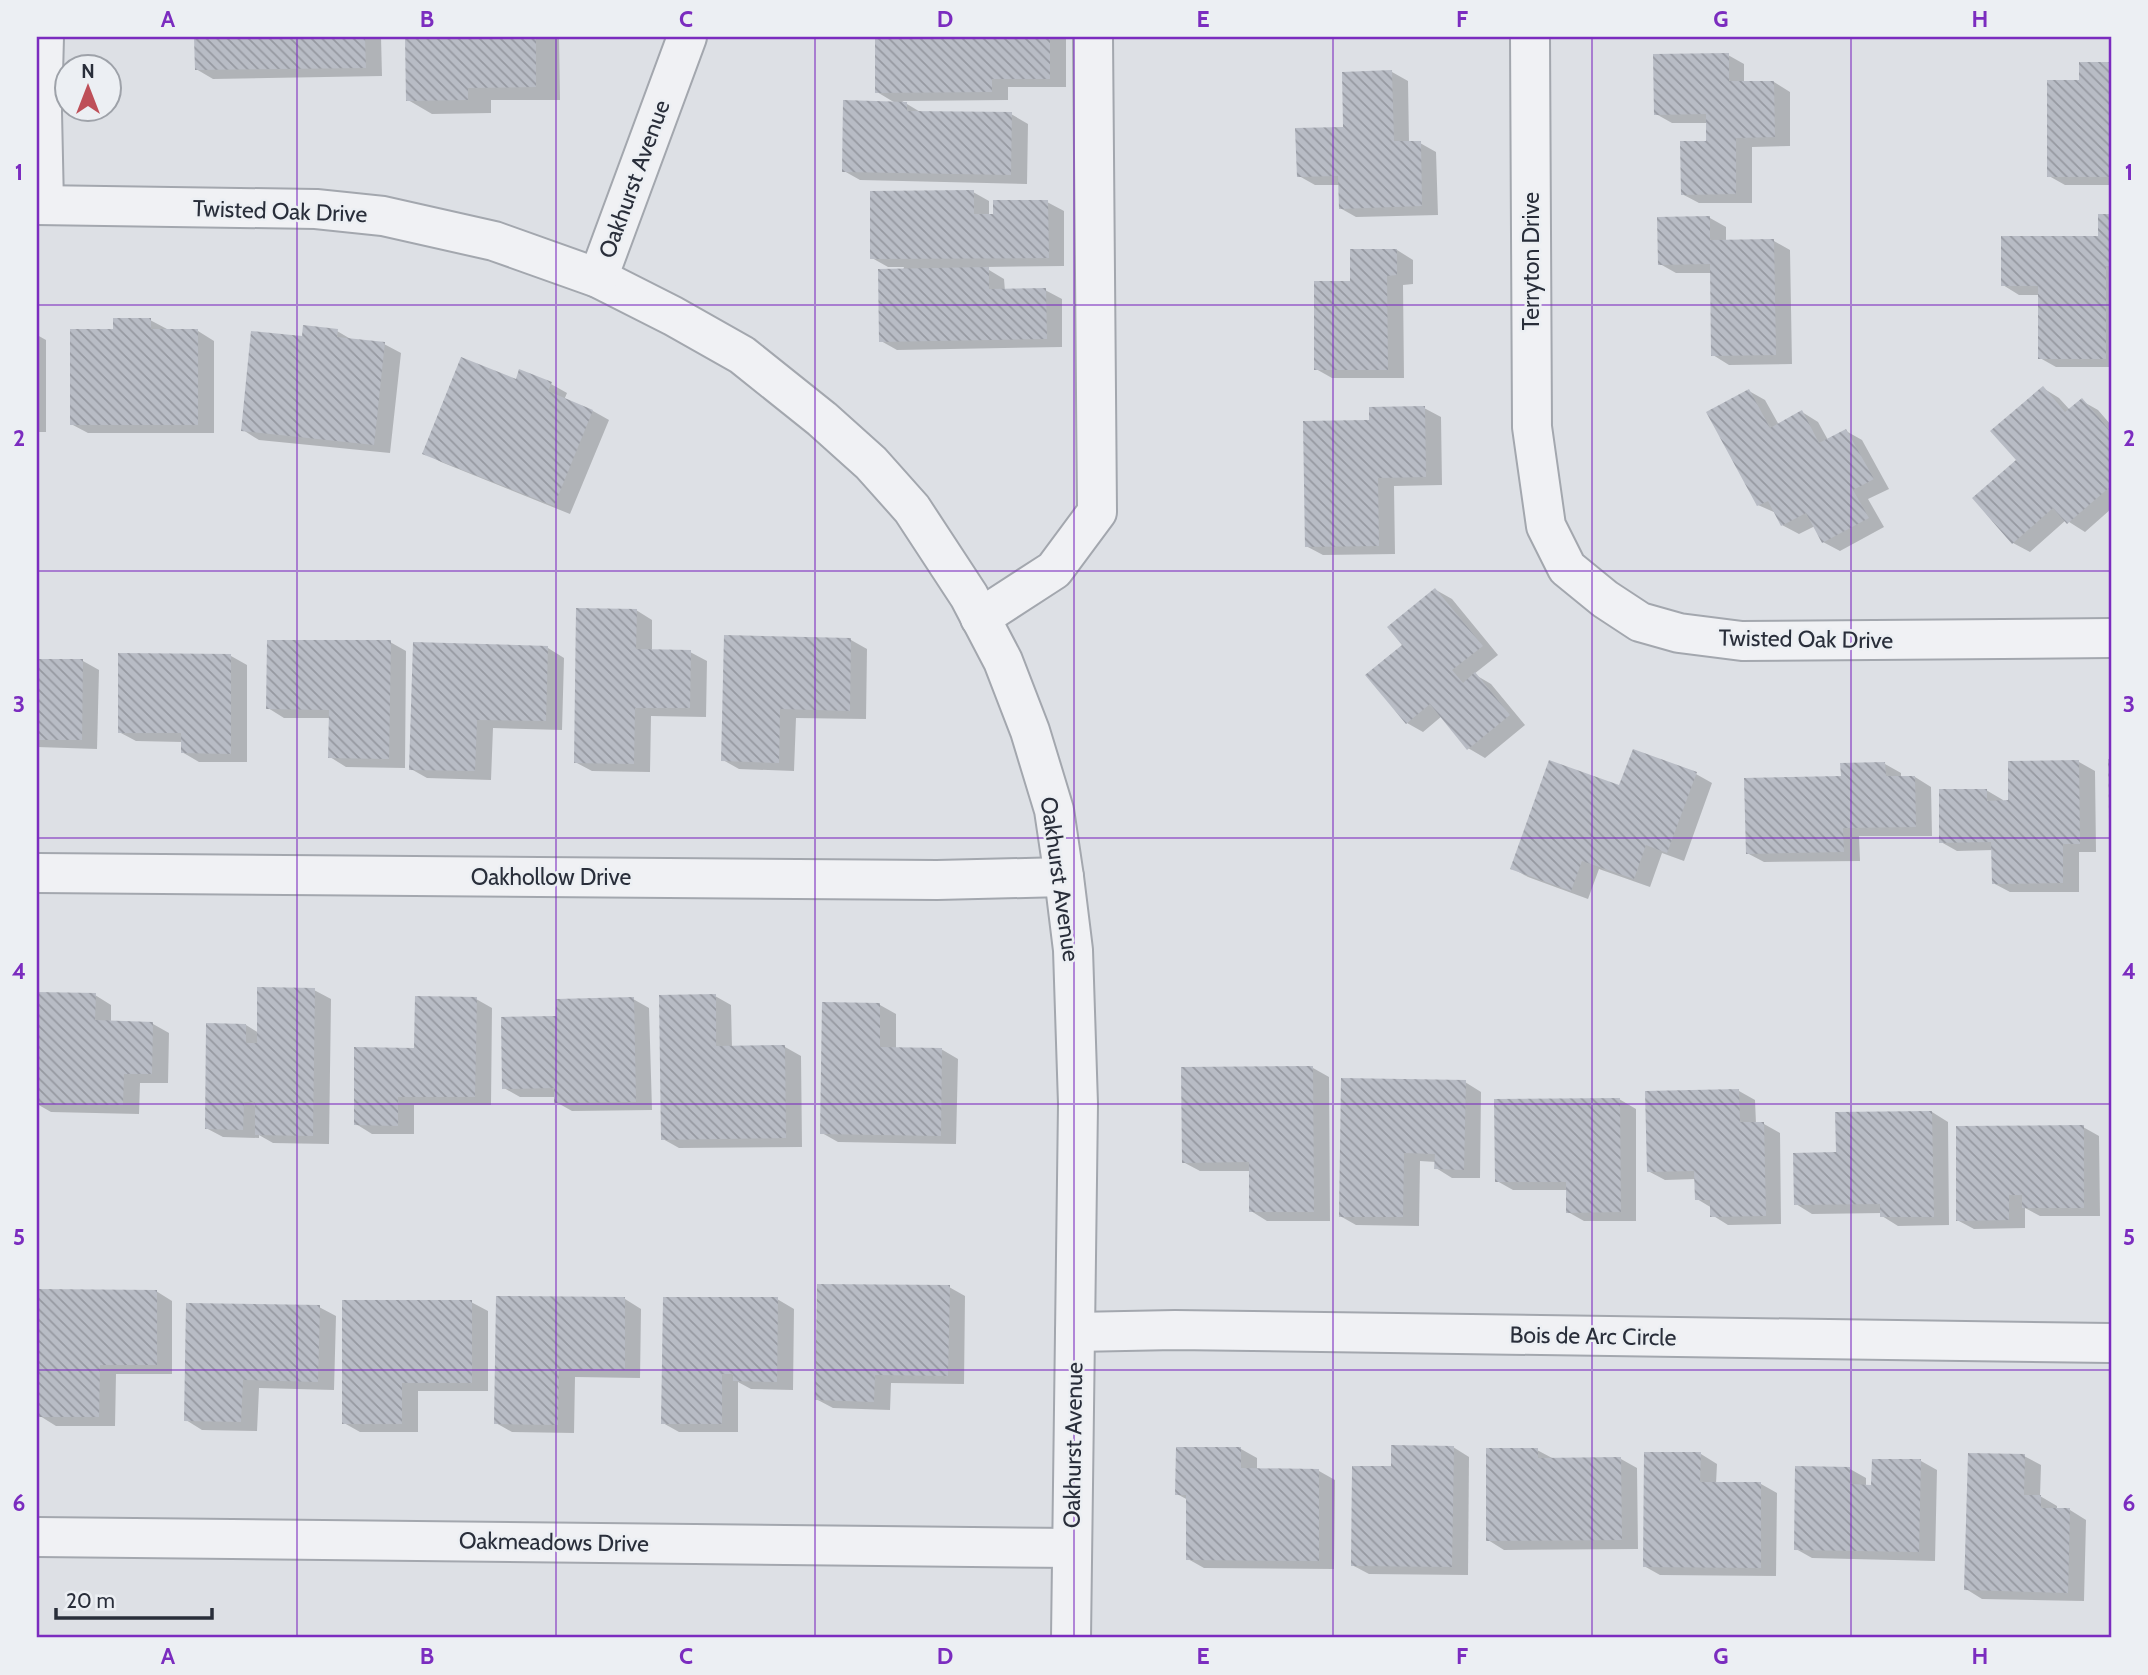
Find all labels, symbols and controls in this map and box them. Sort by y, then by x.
text: A [161,5,176,33]
text: B [420,5,434,33]
text: C [679,5,693,33]
text: D [937,5,953,33]
text: E [1196,5,1210,33]
text: F [1456,5,1468,33]
text: G [1713,5,1729,33]
text: H [1972,5,1988,33]
north arrow [52,52,122,122]
text: N [81,60,95,83]
street label: Oakhurst Avenue [592,96,676,262]
text: 1 [15,158,23,186]
text: 1 [2125,158,2133,186]
street label: Terryton Drive [1517,192,1545,330]
street label: Twisted Oak Drive [192,194,368,228]
text: 2 [13,424,25,452]
text: 2 [2123,424,2135,452]
street label: Twisted Oak Drive [1718,623,1894,655]
text: 3 [13,690,25,718]
text: 3 [2123,690,2135,718]
street label: Oakhurst Avenue [1035,795,1085,963]
street label: Oakhollow Drive [471,863,632,891]
text: 4 [12,957,26,985]
text: 4 [2122,957,2136,985]
text: 5 [13,1223,25,1251]
text: 5 [2123,1223,2135,1251]
street label: Bois de Arc Circle [1509,1321,1677,1351]
street label: Oakhurst Avenue [1058,1362,1088,1528]
text: 6 [13,1489,25,1517]
text: 6 [2123,1489,2135,1517]
street label: Oakmeadows Drive [459,1526,650,1558]
scale bar [56,1577,212,1621]
text: 20 m [66,1588,115,1613]
text: A [161,1642,176,1670]
text: B [420,1642,434,1670]
text: C [679,1642,693,1670]
text: D [937,1642,953,1670]
text: E [1196,1642,1210,1670]
text: F [1456,1642,1468,1670]
text: G [1713,1642,1729,1670]
text: H [1972,1642,1988,1670]

